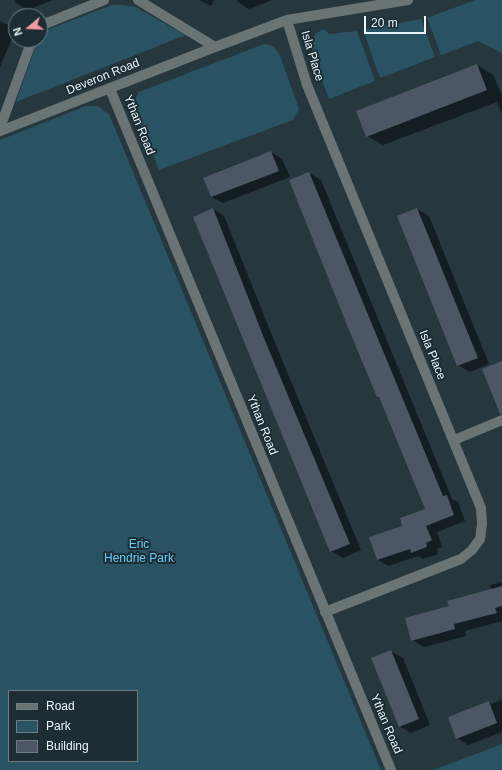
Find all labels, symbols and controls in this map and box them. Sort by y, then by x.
north arrow [8,8,48,48]
scale bar [366,8,428,34]
text: 20 m [371,16,398,30]
text: N [11,26,25,37]
street label: Isla Place [298,29,326,83]
street label: Deveron Road [64,56,142,98]
street label: Ythan Road [120,93,158,157]
street label: Isla Place [416,328,448,382]
street label: Ythan Road [243,393,281,457]
park label: Eric Hendrie Park [104,538,174,566]
legend [8,690,138,762]
street label: Ythan Road [367,692,405,756]
text: Road [46,699,75,713]
text: Park [46,719,71,733]
text: Building [46,739,89,753]

